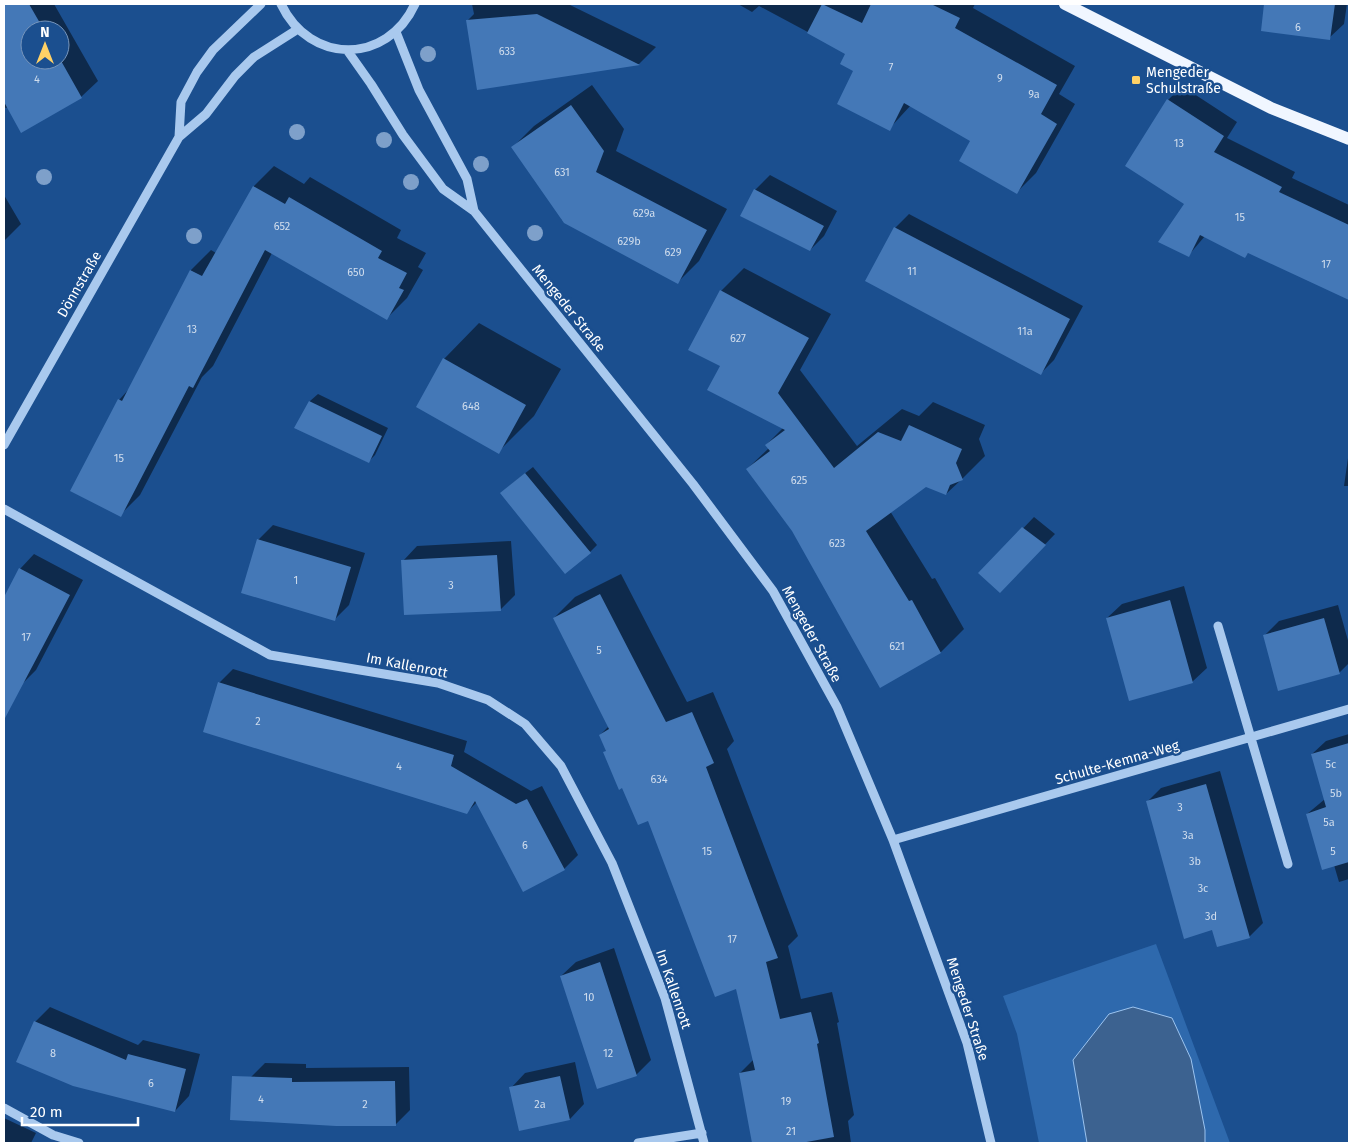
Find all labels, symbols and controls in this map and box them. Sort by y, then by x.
north arrow [20,20,70,70]
house number: 6 [1295,21,1301,34]
text: N [40,24,50,41]
house number: 633 [499,45,515,58]
house number: 7 [889,61,894,74]
place label: Mengeder Schulstraße [1146,64,1221,97]
house number: 9 [997,72,1003,85]
house number: 4 [34,73,40,86]
marker: Mengeder Schulstraße [1130,74,1142,86]
house number: 9a [1028,88,1040,101]
house number: 13 [1174,137,1184,150]
house number: 631 [554,166,570,179]
house number: 629a [633,207,655,220]
house number: 15 [1235,211,1246,224]
house number: 652 [274,220,290,233]
house number: 629b [617,235,641,248]
house number: 629 [665,246,682,259]
street label: Dönnstraße [54,248,105,320]
house number: 17 [1321,258,1331,271]
street label: Mengeder Straße [528,261,609,356]
house number: 11 [907,265,917,278]
house number: 650 [347,266,365,279]
house number: 13 [187,323,197,336]
house number: 11a [1017,325,1033,338]
house number: 627 [730,332,746,345]
house number: 648 [462,400,480,413]
house number: 15 [114,452,125,465]
house number: 625 [791,474,808,487]
house number: 623 [829,537,845,550]
house number: 1 [294,574,298,587]
house number: 3 [448,579,454,592]
street label: Mengeder Straße [778,583,845,685]
house number: 17 [21,631,31,644]
house number: 621 [889,640,905,653]
house number: 5 [596,644,602,657]
street label: Im Kallenrott [365,649,450,682]
house number: 2 [255,715,261,728]
street label: Schulte-Kemna-Weg [1053,736,1182,788]
house number: 5c [1326,758,1336,771]
house number: 4 [396,760,402,773]
house number: 634 [650,773,668,786]
house number: 5b [1330,787,1342,800]
house number: 3 [1177,801,1183,814]
house number: 5a [1323,816,1335,829]
house number: 3a [1182,829,1194,842]
house number: 6 [522,839,528,852]
house number: 15 [702,845,713,858]
house number: 5 [1330,845,1336,858]
house number: 3b [1189,855,1201,868]
house number: 3c [1198,882,1208,895]
house number: 3d [1205,910,1217,923]
house number: 17 [727,933,737,946]
street label: Im Kallenrott [652,947,695,1032]
street label: Mengeder Straße [943,955,992,1063]
house number: 10 [584,991,594,1004]
house number: 8 [50,1047,56,1060]
house number: 12 [603,1047,613,1060]
house number: 6 [148,1077,154,1090]
house number: 4 [258,1093,264,1106]
scale bar [22,1094,139,1126]
house number: 19 [781,1095,791,1108]
house number: 2 [362,1098,368,1111]
house number: 2a [534,1098,546,1111]
text: 20 m [30,1103,63,1121]
house number: 21 [786,1125,796,1138]

